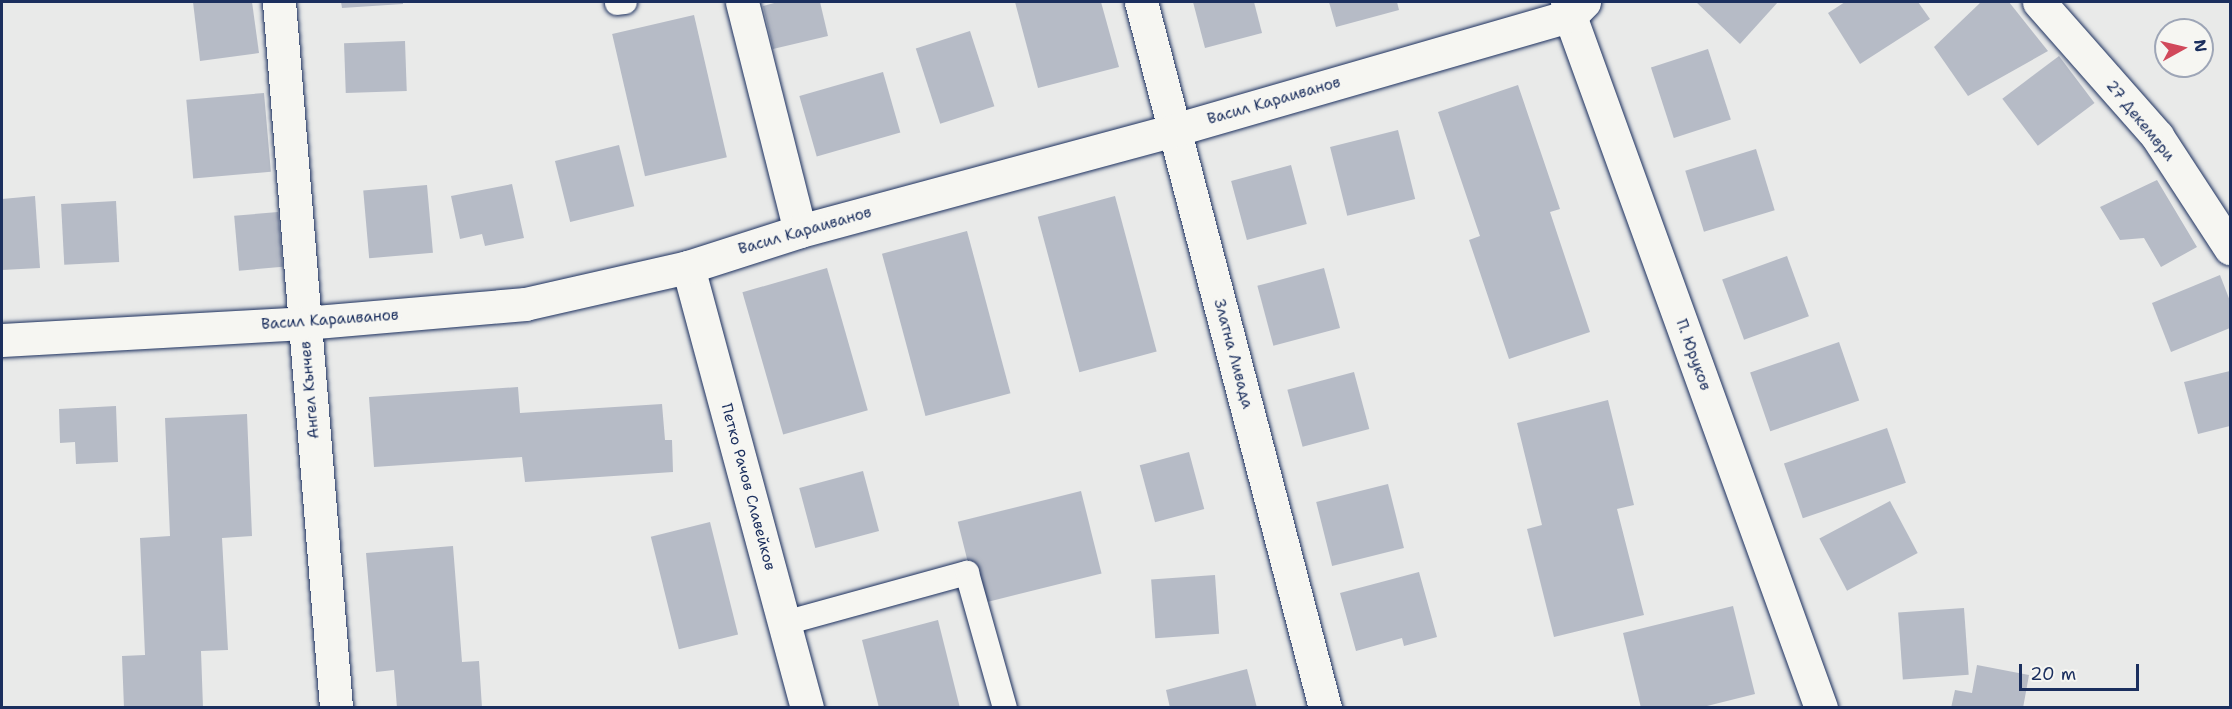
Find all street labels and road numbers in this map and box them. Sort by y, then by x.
street label: Васил Караиванов [1205,73,1343,129]
street label: 27 Декември [2102,77,2178,165]
street label: Васил Караиванов [736,203,874,259]
street label: Златна Ливада [1210,297,1256,411]
street label: Васил Караиванов [261,306,399,334]
street label: П. Юруков [1672,317,1714,393]
street label: Ангел Кънчев [297,340,323,440]
street label: Петко Рачов Славейков [717,402,779,572]

